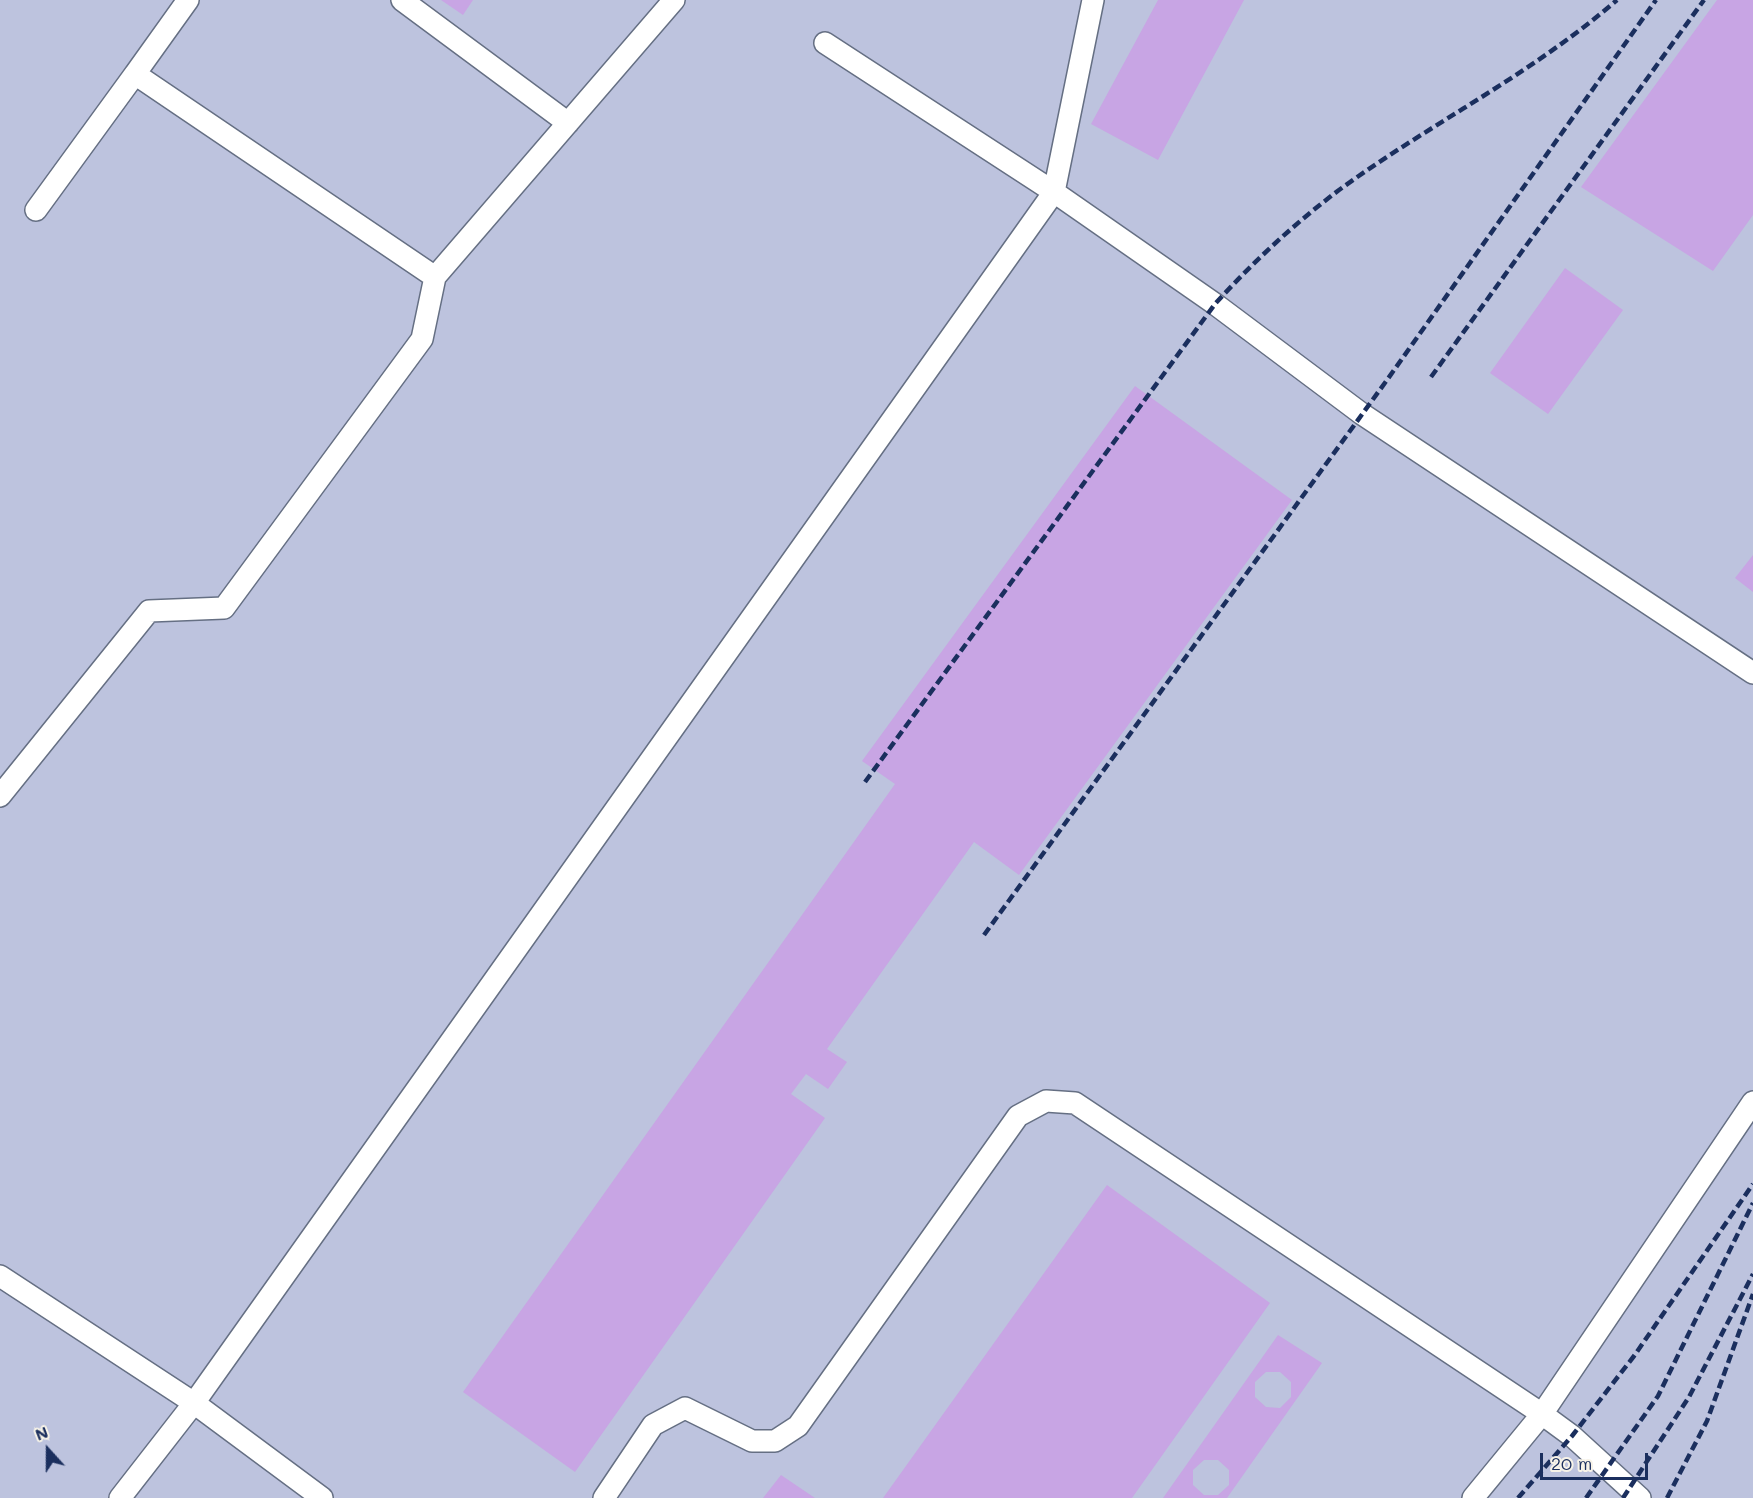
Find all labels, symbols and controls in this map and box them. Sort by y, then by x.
north arrow [18,1420,78,1480]
text: N [32,1421,51,1445]
scale bar [1543,1441,1651,1479]
text: 20 m [1551,1451,1592,1475]

